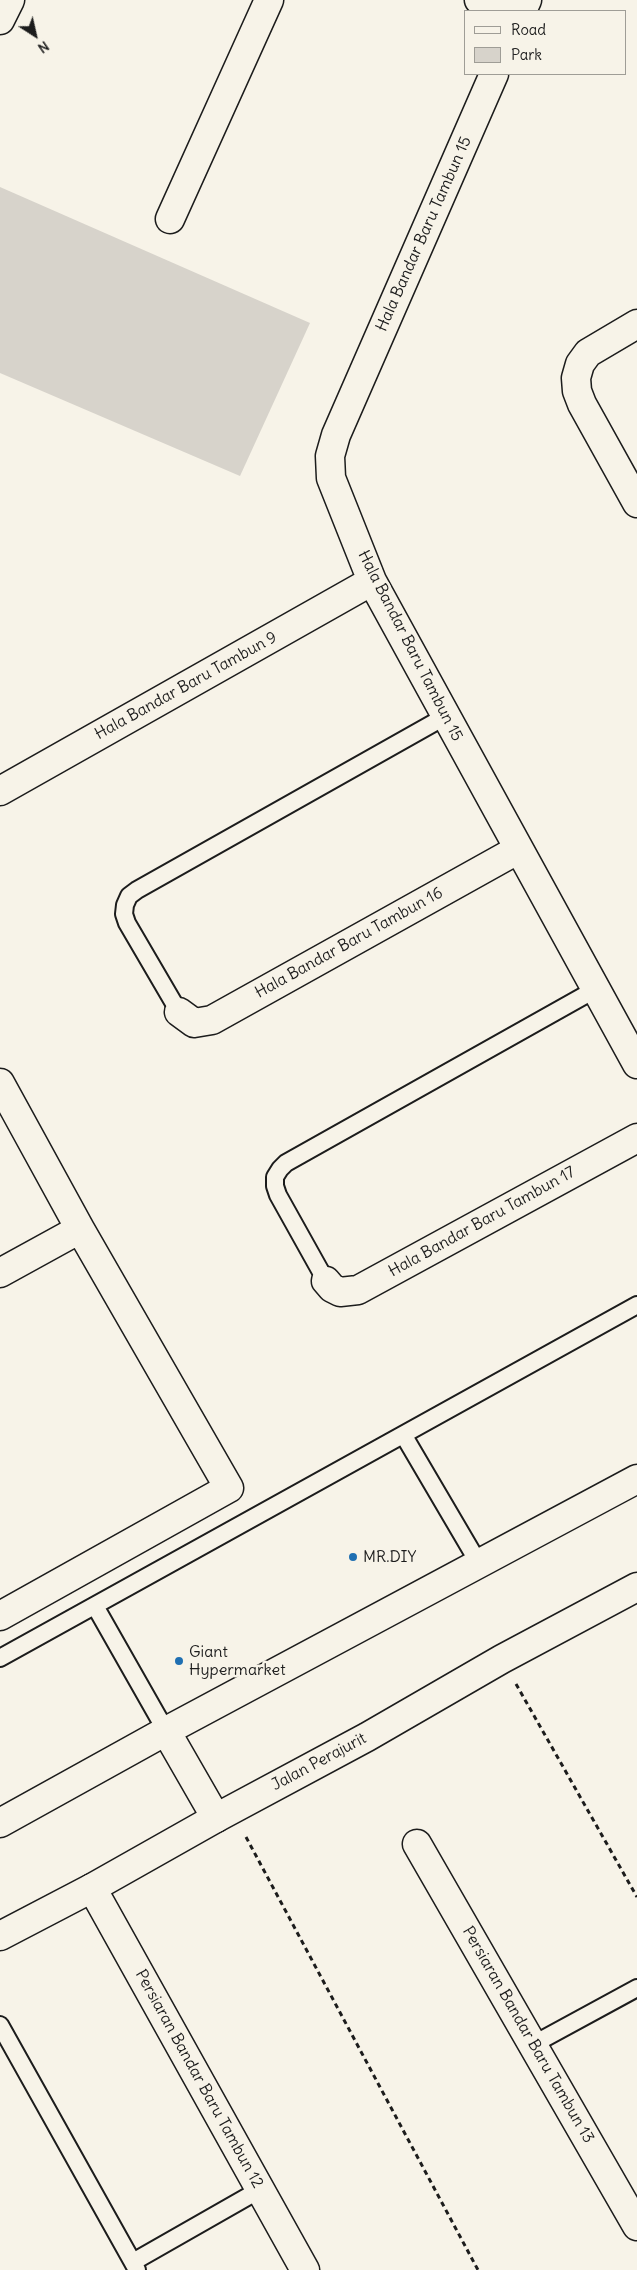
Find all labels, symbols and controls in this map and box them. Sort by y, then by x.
north arrow [10,10,60,60]
legend [464,10,627,75]
text: Road [511,20,546,39]
text: N [34,37,53,57]
text: Park [511,45,542,64]
street label: Hala Bandar Baru Tambun 15 [372,133,476,335]
street label: Hala Bandar Baru Tambun 15 [353,547,467,745]
street label: Hala Bandar Baru Tambun 9 [92,628,280,744]
street label: Hala Bandar Baru Tambun 16 [252,883,446,1003]
street label: Hala Bandar Baru Tambun 17 [385,1163,579,1281]
place label: MR.DIY [363,1547,416,1567]
marker: MR.DIY [347,1551,359,1563]
place label: Giant Hypermarket [189,1642,286,1680]
marker: Giant Hypermarket [173,1655,185,1667]
street label: Jalan Perajurit [268,1729,370,1795]
street label: Persiaran Bandar Baru Tambun 13 [458,1923,598,2147]
street label: Persiaran Bandar Baru Tambun 12 [131,1966,267,2192]

